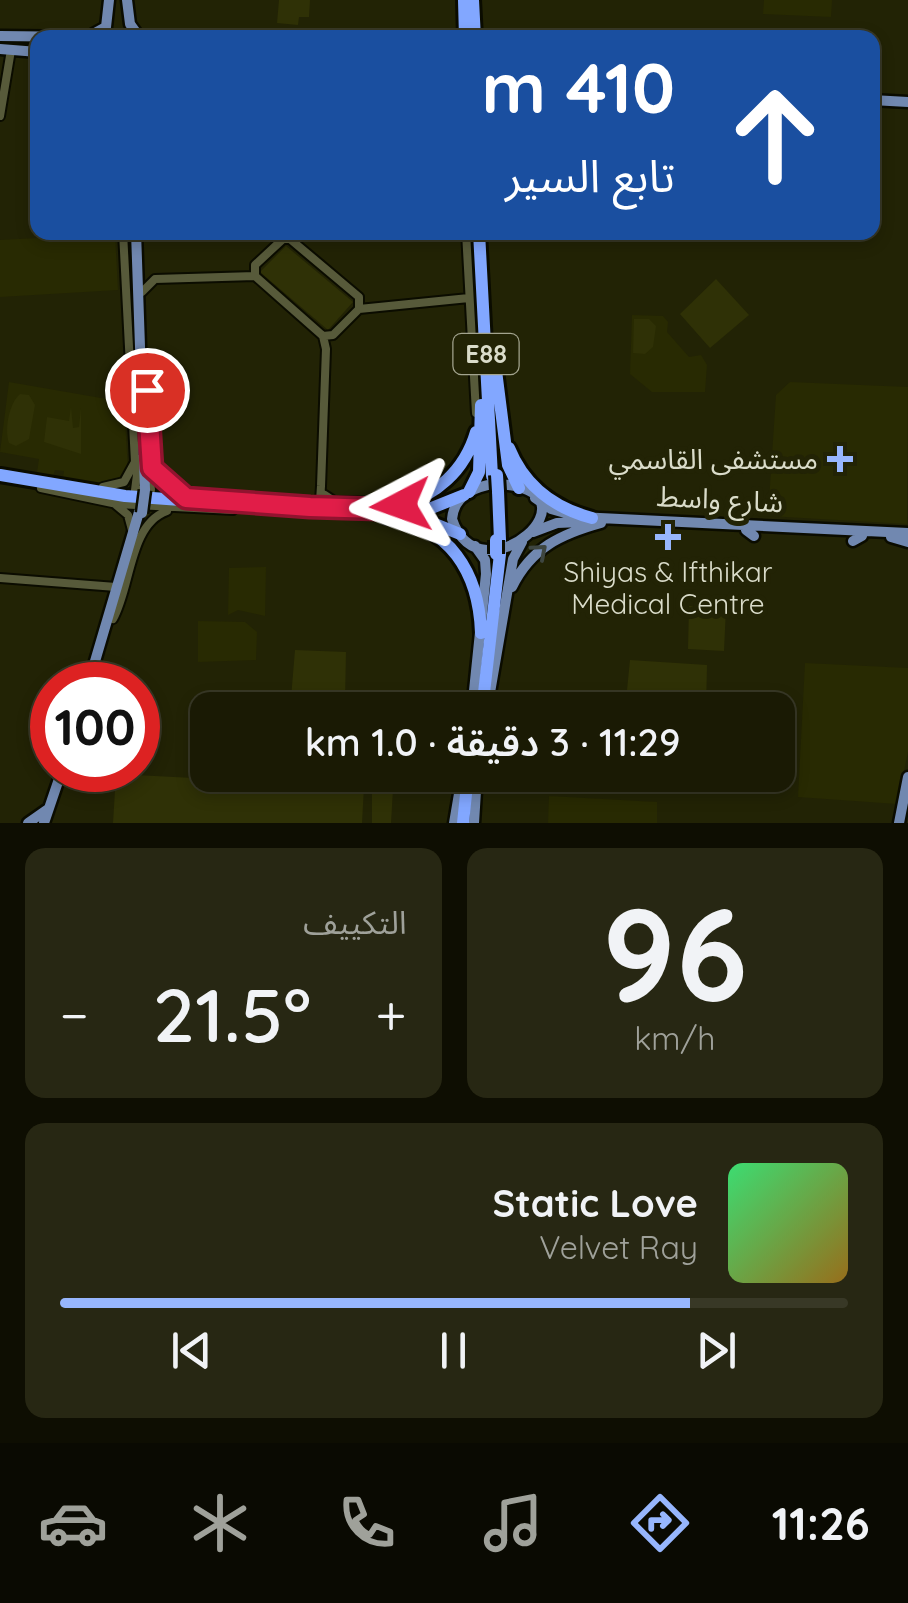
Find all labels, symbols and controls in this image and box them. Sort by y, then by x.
text: 410 m [482,43,675,131]
icon: ahead [710,70,840,200]
text: تابع السير [505,147,675,203]
road number: E88 [454,334,518,374]
pin [105,348,190,433]
icon: arrive [120,363,175,418]
place label: مستشفى القاسمي [608,441,818,480]
marker: مستشفى القاسمي [827,446,853,472]
position arrow [349,453,453,557]
street label: شارع واسط [656,478,784,523]
marker: Shiyas & Ifthikar Medical Centre [655,524,681,550]
one-way arrow [529,545,547,563]
place label: Shiyas & Ifthikar Medical Centre [563,554,773,621]
speed limit sign: 100 [30,662,160,792]
text: 11:29 · 3 دقيقة · 1.0 km [305,718,680,766]
text: 96 [602,871,748,1034]
text: التكييف [303,902,407,942]
text: 21.5° [153,967,311,1061]
text: − [60,980,89,1049]
text: + [376,980,406,1049]
text: km/h [634,1018,715,1058]
text: Static Love [493,1179,698,1227]
text: Velvet Ray [539,1227,698,1267]
icon: previous [164,1323,219,1378]
icon: pause [426,1323,481,1378]
icon: next [689,1323,744,1378]
icon: car [38,1488,108,1558]
icon: climate [185,1488,255,1558]
icon: phone [332,1488,402,1558]
icon: music [478,1488,548,1558]
icon: directions [625,1488,695,1558]
text: 11:26 [772,1495,870,1551]

